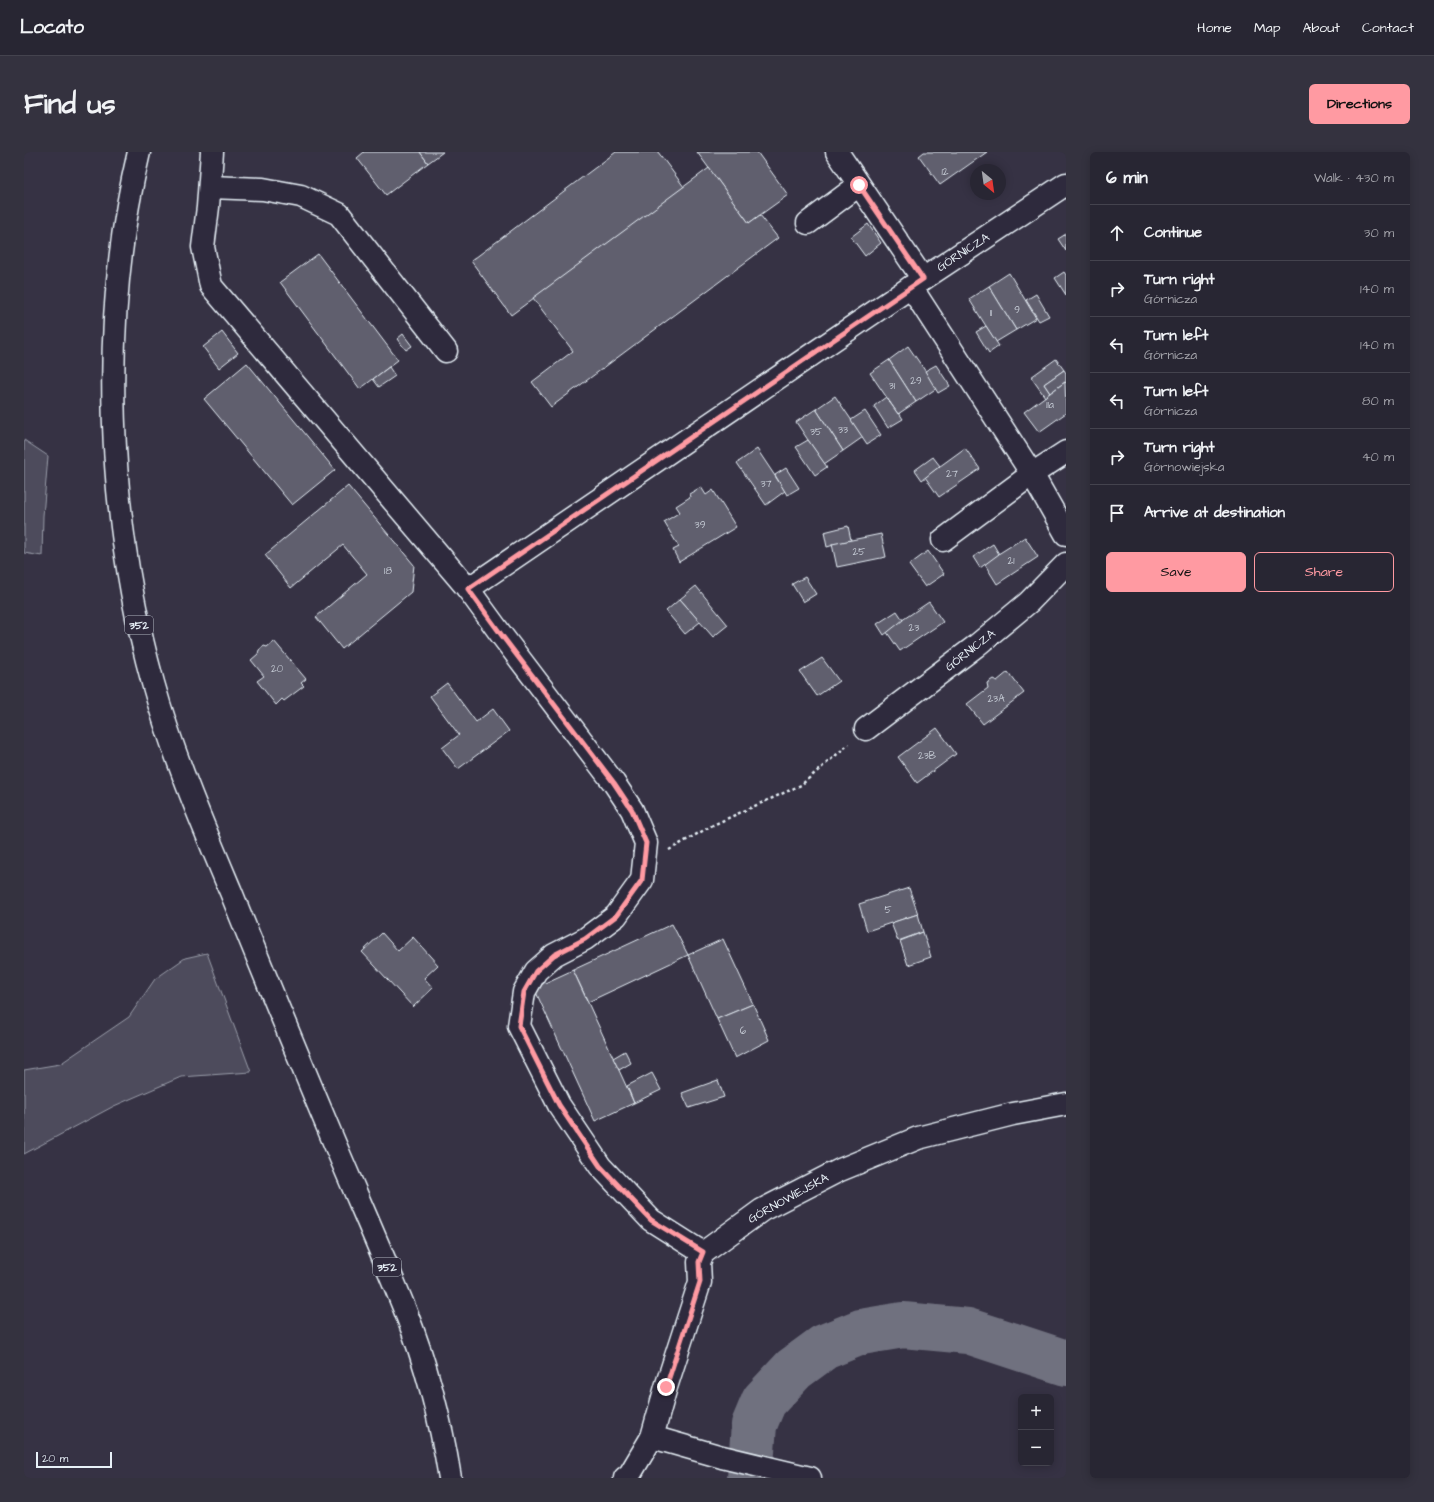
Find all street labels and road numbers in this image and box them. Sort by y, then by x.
street label: GÓRNICZA [934,229,993,276]
road number: 352 [125,616,153,634]
street label: GÓRNICZA [941,625,999,676]
street label: GÓRNOWIEJSKA [745,1169,832,1228]
road number: 352 [373,1258,401,1276]

